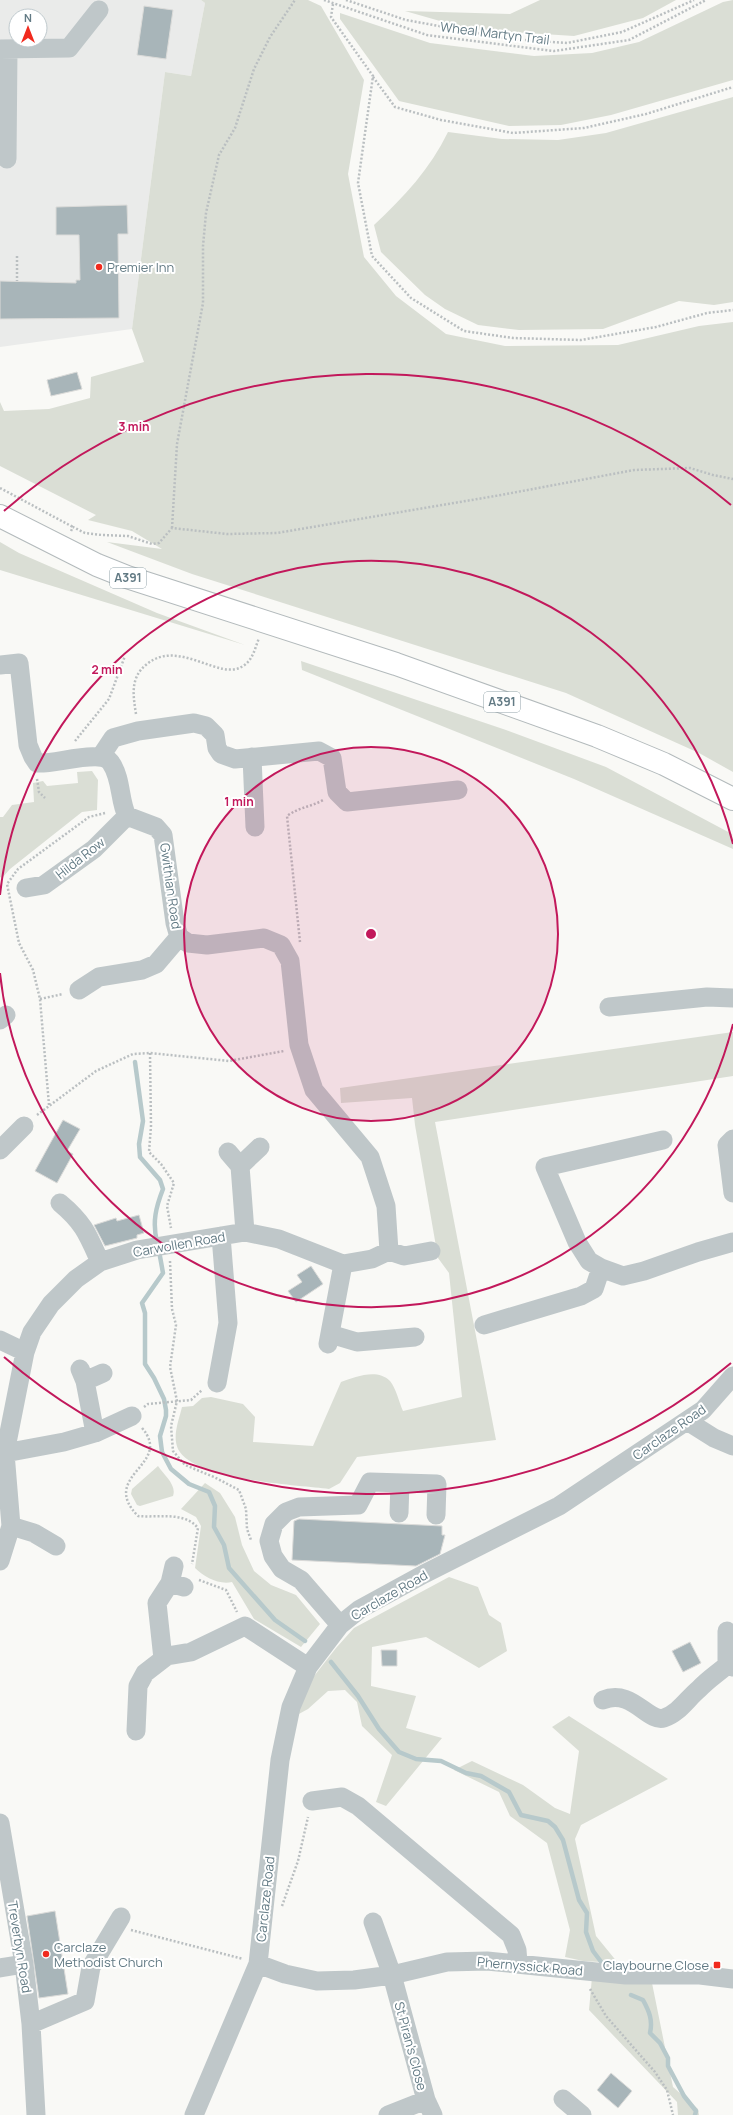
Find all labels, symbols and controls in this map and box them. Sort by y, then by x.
north arrow [8,8,48,48]
text: N [24,10,32,25]
street label: Wheal Martyn Trail [439,17,551,49]
place label: Premier Inn [107,258,174,276]
marker: Premier Inn [94,262,104,272]
text: 3 min [118,418,150,435]
road number: A391 [110,568,146,588]
text: 2 min [91,661,123,678]
road number: A391 [484,692,520,712]
text: 1 min [224,793,254,810]
street label: Hilda Row [52,833,108,883]
street label: Gwithian Road [156,842,186,930]
centre of rings [364,927,378,941]
street label: Carwollen Road [132,1227,226,1261]
street label: Carclaze Road [629,1400,709,1464]
street label: Carclaze Road [347,1566,431,1624]
street label: Carclaze Road [252,1855,278,1943]
street label: Treverbyn Road [4,1900,36,1994]
place label: Carclaze Methodist Church [54,1938,163,1971]
marker: Carclaze Methodist Church [41,1949,51,1959]
street label: Phernyssick Road [476,1952,584,1980]
place label: Claybourne Close [603,1956,709,1974]
marker: Claybourne Close [712,1960,722,1970]
street label: St Piran's Close [391,2000,432,2093]

